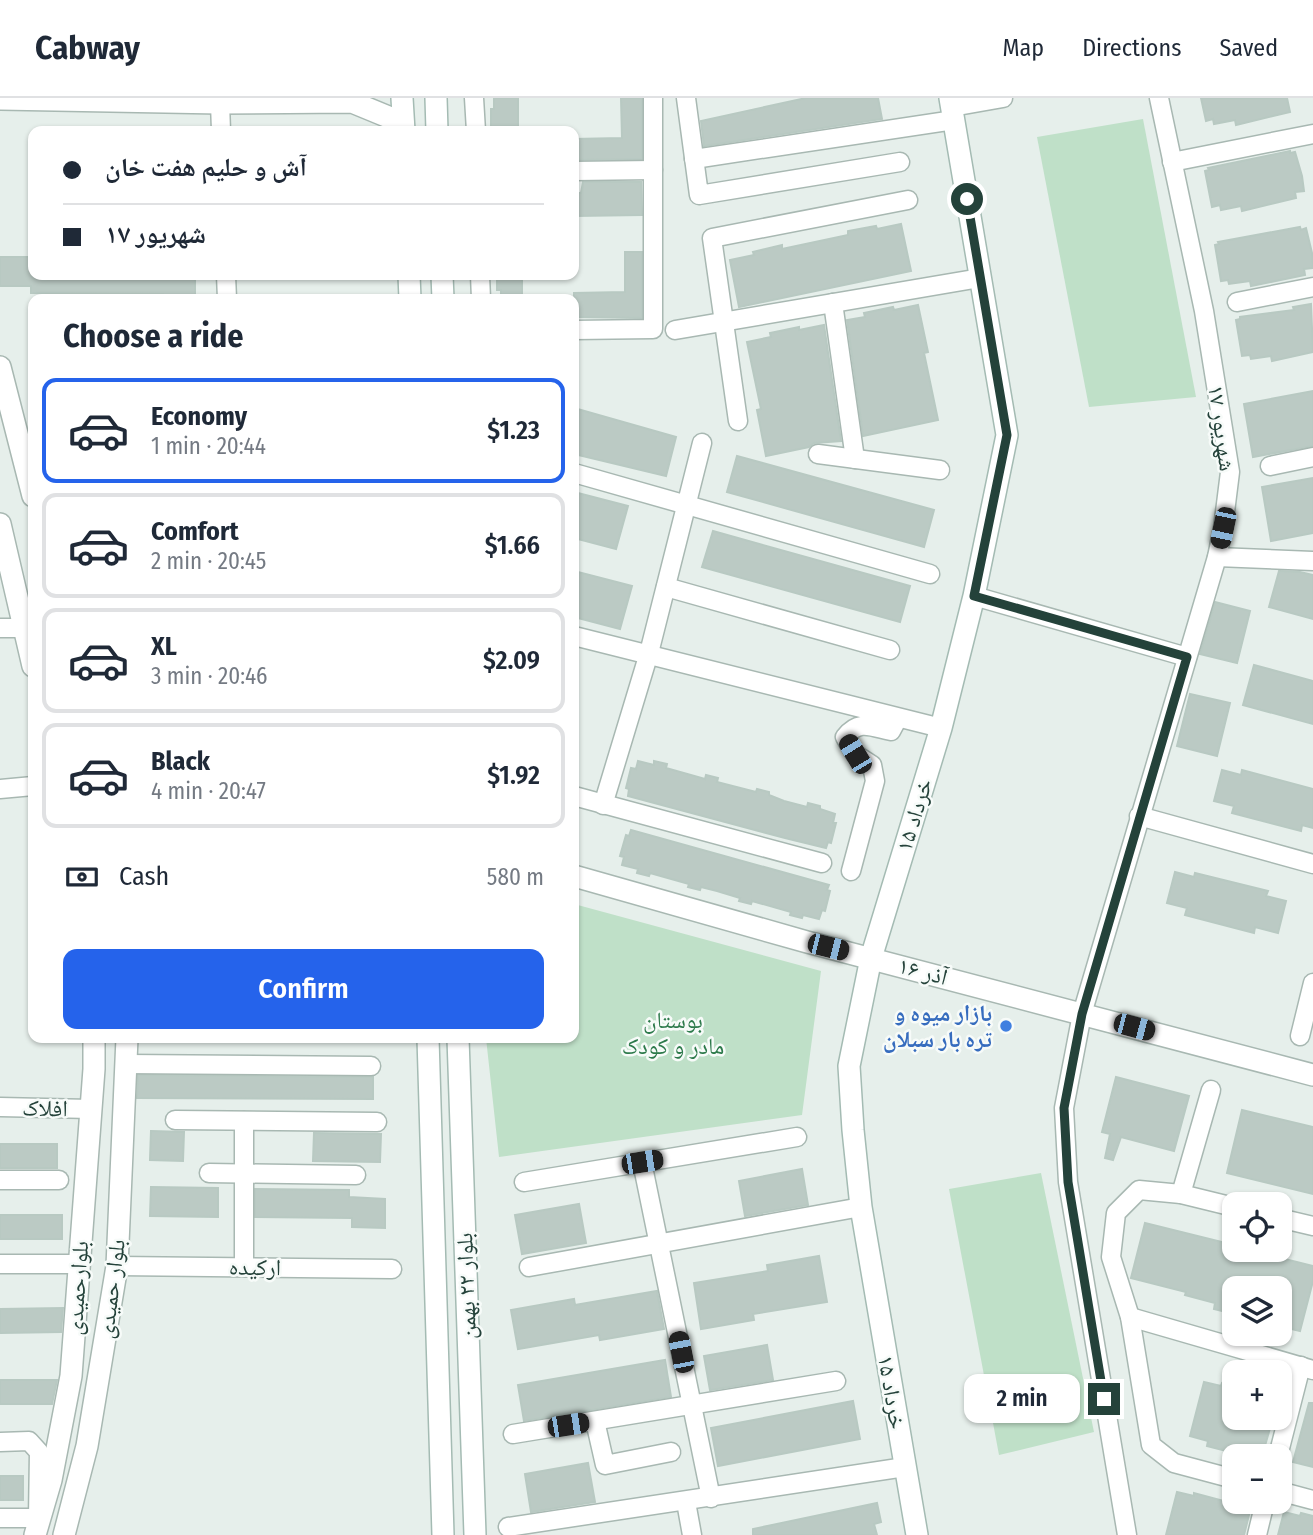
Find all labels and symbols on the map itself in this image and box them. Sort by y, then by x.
route start [951,183,983,215]
street label: ۱۷ شهریور [1202,383,1242,473]
car [1209,505,1238,551]
car [836,731,875,777]
street label: ۱۵ خرداد [890,775,938,855]
car [806,932,851,962]
street label: ۱۶ آذر [895,951,952,991]
place label: بازار میوه و تره بار سبلان [883,999,993,1053]
park label: بوستان مادر و کودک [622,1006,724,1060]
car [1111,1011,1158,1043]
marker: بازار میوه و تره بار سبلان [998,1018,1014,1034]
street label: افلاک [22,1094,68,1122]
car [620,1148,665,1176]
street label: بلوار ۲۲ بهمن [450,1232,482,1340]
street label: بلوار حمیدی [91,1238,131,1340]
street label: بلوارحمیدی [60,1240,94,1336]
street label: ارکیده [229,1253,281,1281]
car [667,1329,696,1375]
street label: ۱۵ خرداد [872,1353,912,1431]
callout: 2 min [964,1374,1080,1424]
route end [1088,1383,1120,1415]
car [546,1411,591,1439]

